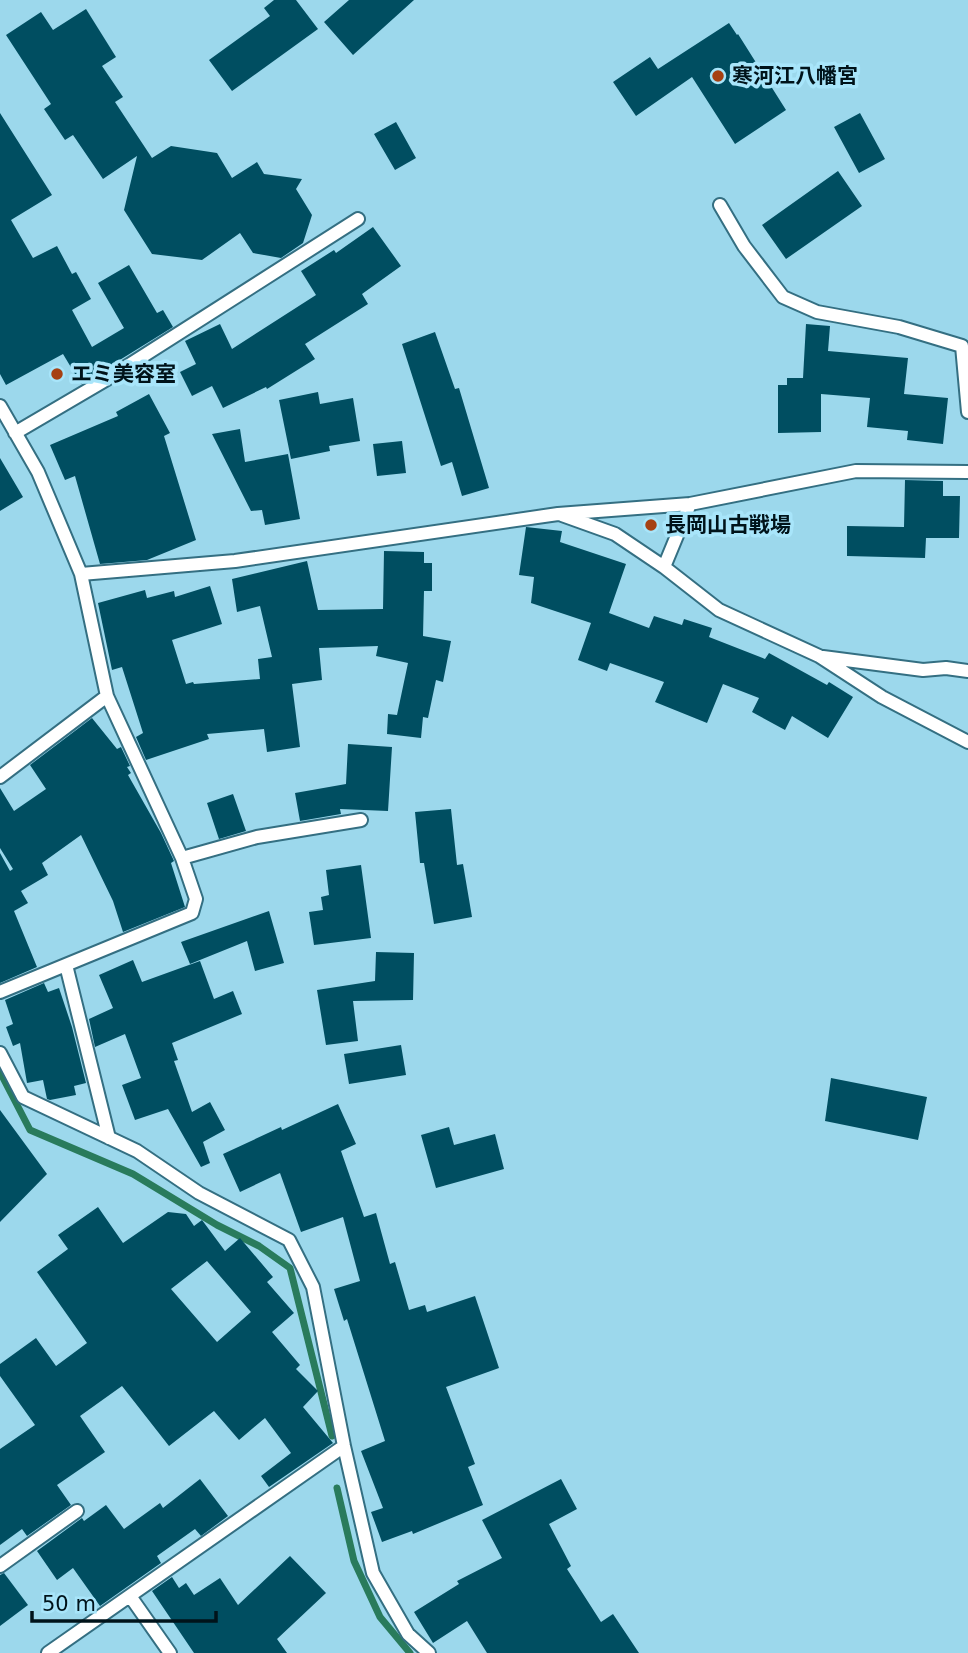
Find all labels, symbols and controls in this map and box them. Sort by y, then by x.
place label: 寒河江八幡宮 [732,64,858,88]
marker: 寒河江八幡宮 [710,68,726,84]
place label: エミ美容室 [71,362,176,386]
marker: エミ美容室 [49,366,65,382]
place label: 長岡山古戦場 [665,513,791,537]
marker: 長岡山古戦場 [643,517,659,533]
scale bar [32,1580,215,1624]
text: 50 m [42,1592,96,1616]

